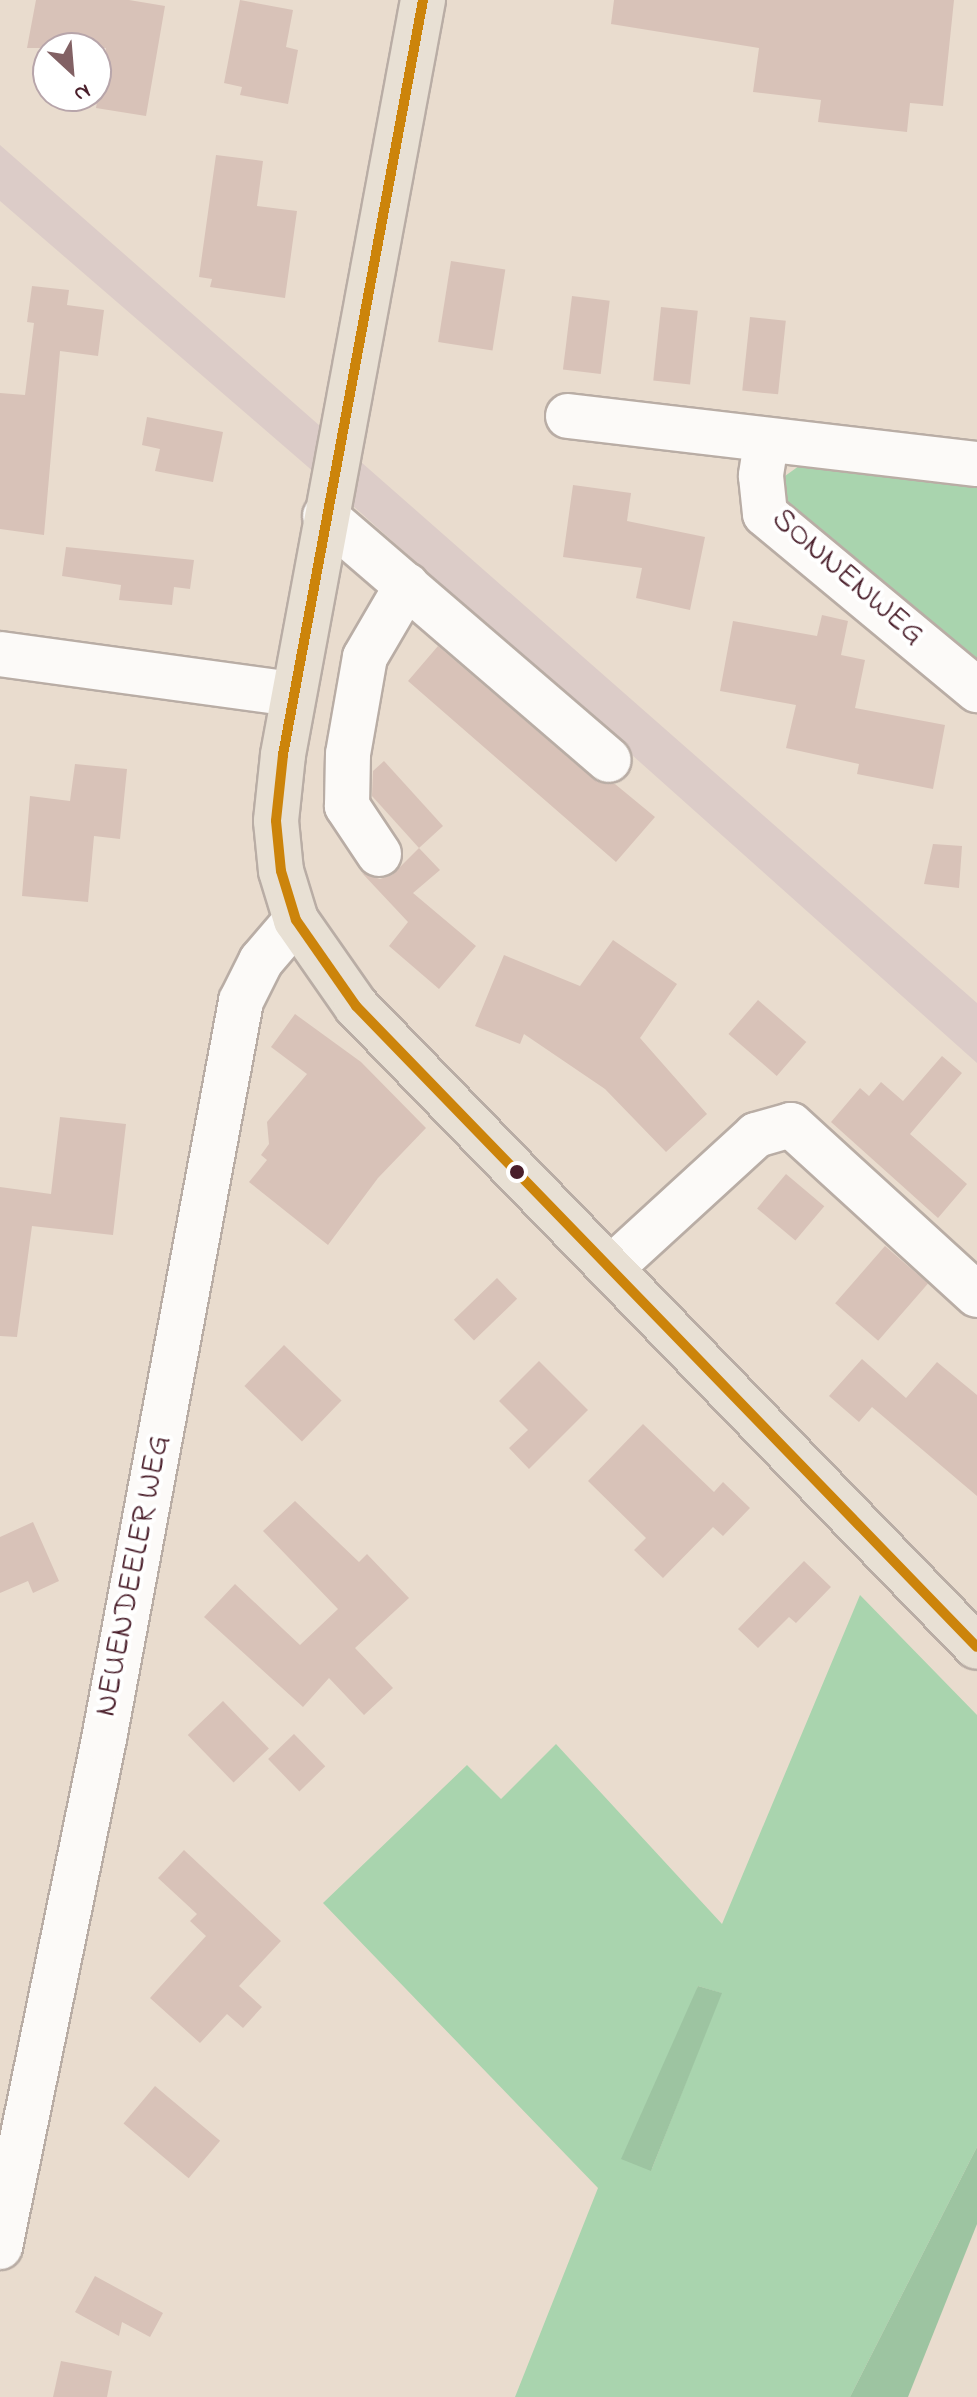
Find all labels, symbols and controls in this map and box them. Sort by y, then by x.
north arrow [32,32,112,112]
text: N [68,74,95,109]
street label: SONNENWEG [763,501,931,655]
unlabelled marker [509,1164,525,1180]
street label: NEUENDEELER WEG [88,1432,180,1720]

